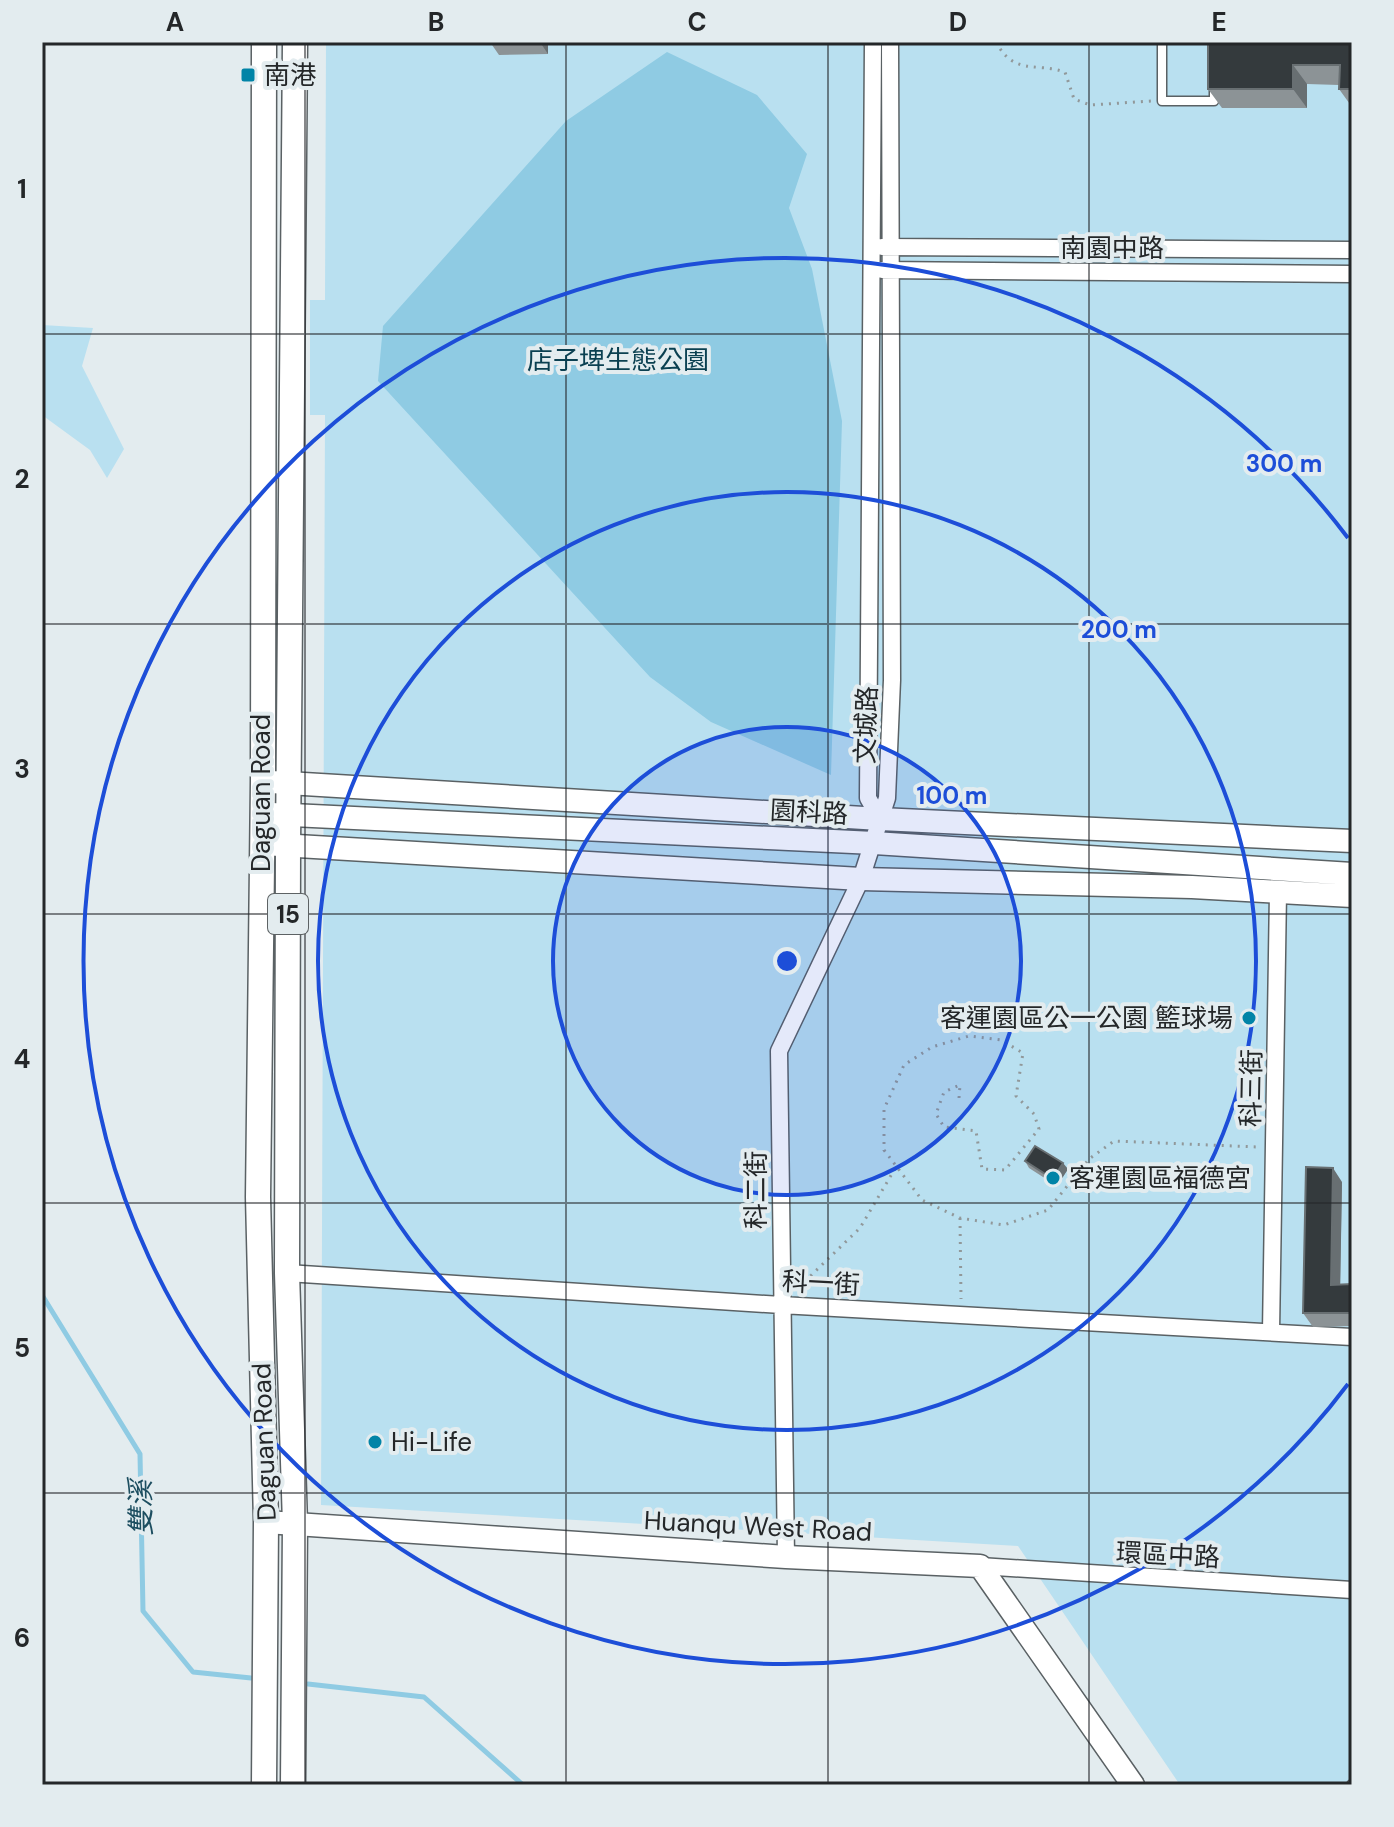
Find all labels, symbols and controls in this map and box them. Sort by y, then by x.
text: A [166,5,184,39]
text: B [428,5,444,39]
text: C [687,5,707,39]
text: D [949,5,967,39]
text: E [1211,5,1227,39]
place label: 南港 [264,58,316,92]
marker: 南港 [239,66,257,84]
text: 1 [17,172,27,206]
street label: 南園中路 [1060,231,1164,265]
park label: 店子埤生態公園 [527,343,709,377]
text: 300 m [1246,448,1322,479]
text: 2 [14,462,30,496]
text: 200 m [1081,614,1157,645]
street label: 文城路 [848,685,884,765]
street label: Daguan Road [244,714,278,872]
text: 3 [14,752,30,786]
text: 100 m [917,780,987,811]
street label: 園科路 [769,793,849,831]
road number: 15 [268,894,308,934]
centre of rings [773,947,801,975]
place label: 客運園區公一公園 籃球場 [940,1001,1233,1035]
marker: 客運園區公一公園 籃球場 [1240,1009,1258,1027]
text: 4 [14,1042,30,1076]
street label: 科三街 [1233,1049,1269,1127]
street label: 科二街 [739,1151,773,1229]
place label: 客運園區福德宮 [1069,1161,1251,1195]
marker: 客運園區福德宮 [1044,1169,1062,1187]
street label: 科一街 [781,1264,861,1302]
text: 5 [14,1331,30,1365]
street label: Daguan Road [244,1362,284,1522]
place label: Hi-Life [391,1425,472,1459]
marker: Hi-Life [366,1433,384,1451]
water label: 雙溪 [122,1476,160,1536]
street label: Huanqu West Road [643,1503,873,1549]
street label: 環區中路 [1115,1535,1221,1575]
text: 6 [14,1621,30,1655]

